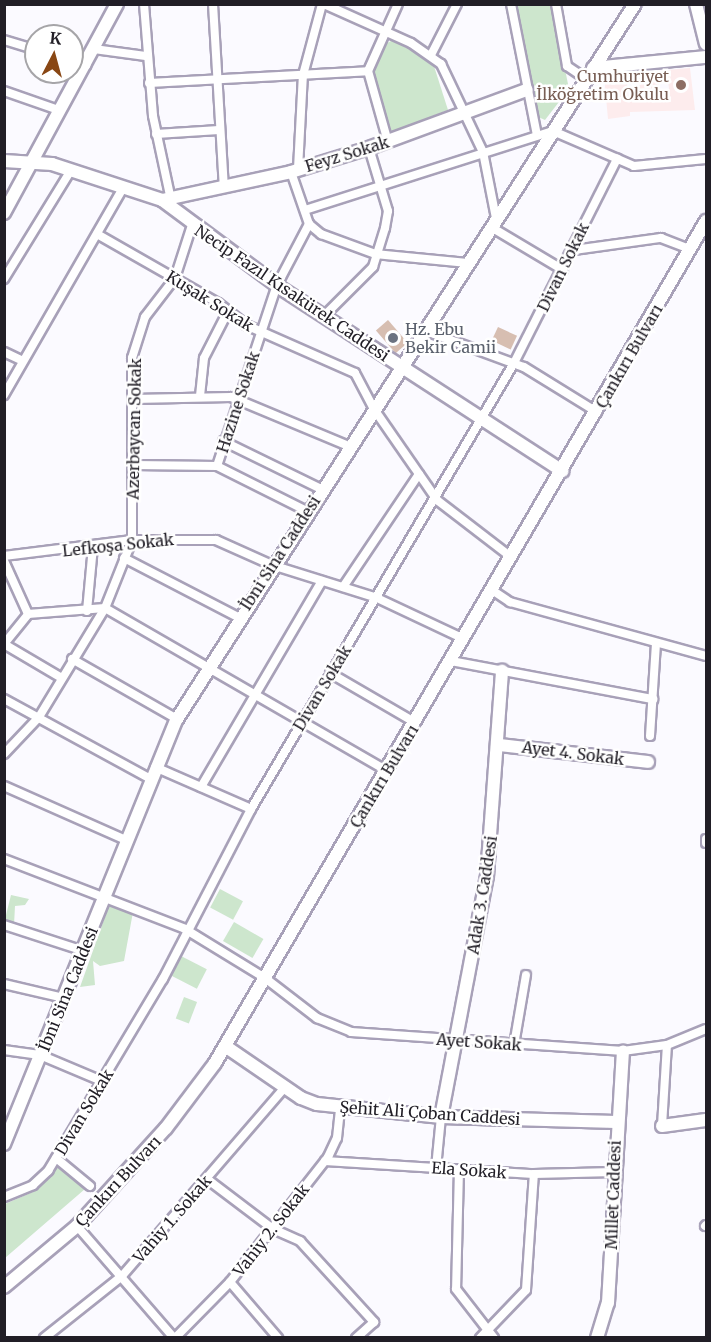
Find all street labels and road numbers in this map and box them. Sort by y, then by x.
street label: Feyz Sokak [303,132,391,176]
street label: Divan Sokak [533,219,593,315]
street label: Necip Fazıl Kısakürek Caddesi [191,221,393,365]
street label: Kuşak Sokak [163,267,257,335]
street label: Çankırı Bulvarı [591,301,667,411]
street label: Hazine Sokak [213,349,263,455]
street label: Azerbaycan Sokak [123,358,145,500]
street label: İbni Sina Caddesi [236,492,324,614]
street label: Lefkoşa Sokak [61,530,175,560]
street label: Divan Sokak [289,642,355,734]
street label: Çankırı Bulvarı [346,721,422,831]
street label: Ayet 4. Sokak [521,737,625,769]
street label: Adak 3. Caddesi [463,834,501,956]
street label: İbni Sina Caddesi [34,924,102,1054]
street label: Ayet Sokak [436,1029,522,1055]
street label: Divan Sokak [51,1066,117,1158]
street label: Şehit Ali Çoban Caddesi [339,1097,521,1129]
street label: Çankırı Bulvarı [71,1132,165,1230]
street label: Millet Caddesi [601,1140,625,1250]
street label: Ela Sokak [431,1158,507,1182]
street label: Vahiy 1. Sokak [129,1171,215,1267]
street label: Vahiy 2. Sokak [229,1180,313,1280]

